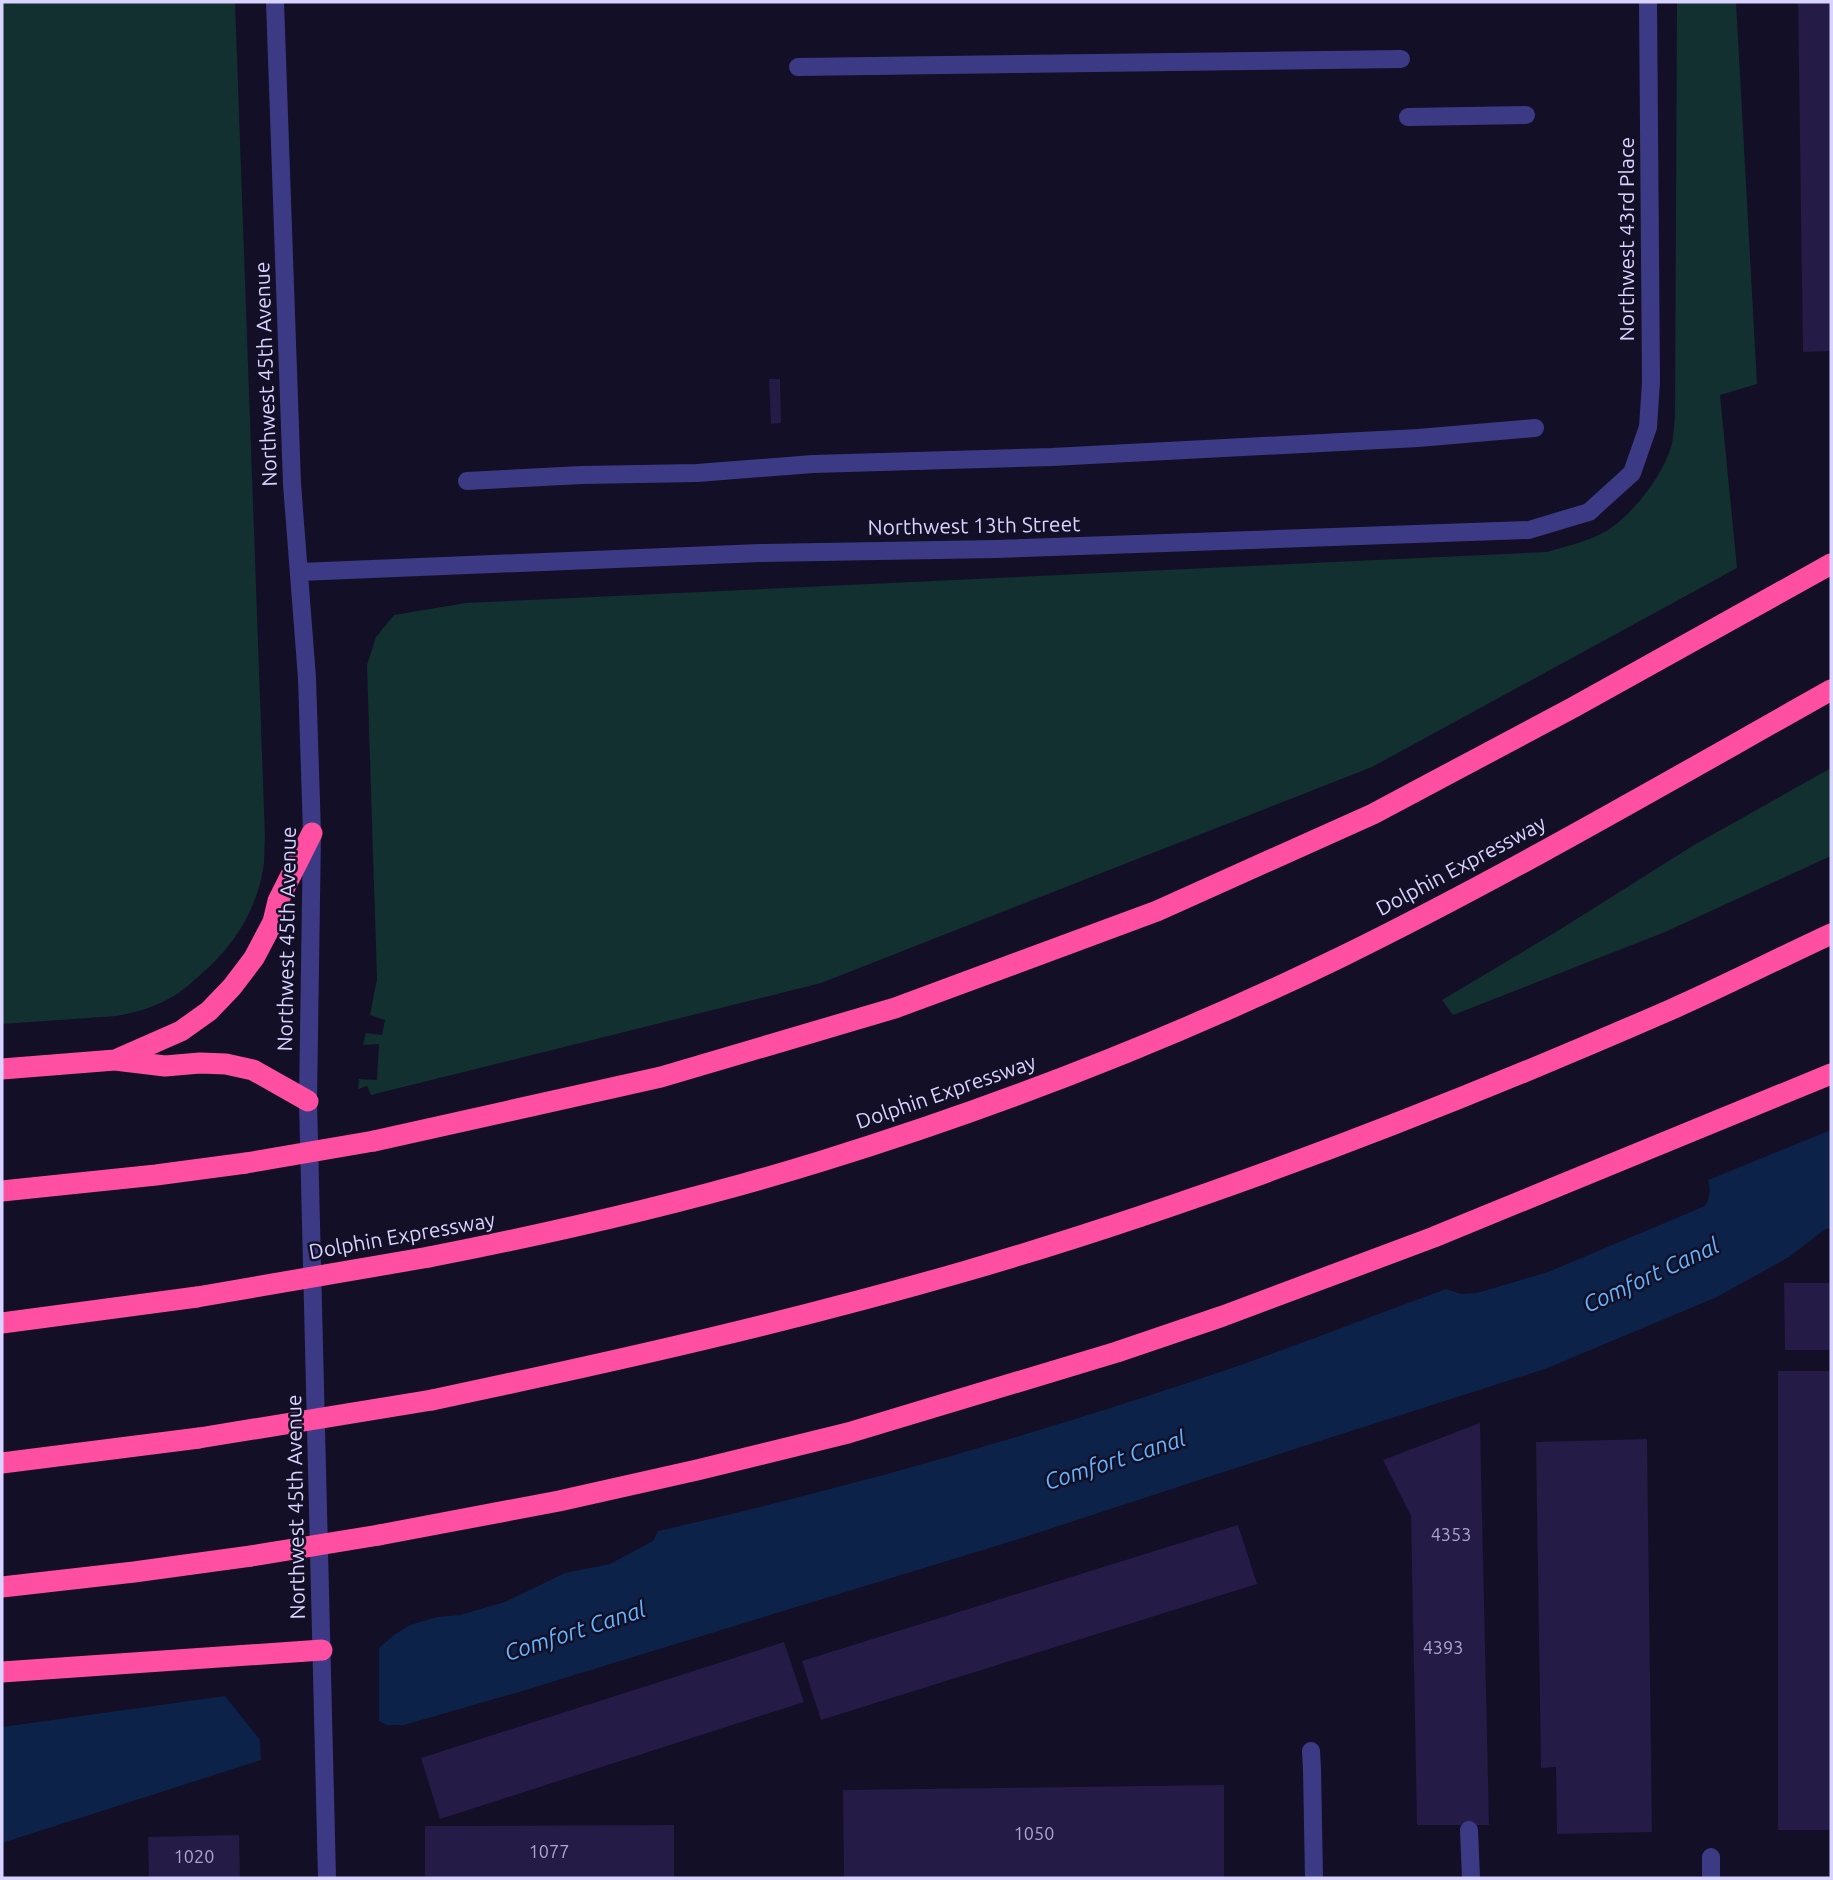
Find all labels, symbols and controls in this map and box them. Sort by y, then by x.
street label: Northwest 43rd Place [1614,137,1638,341]
street label: Northwest 45th Avenue [249,261,281,487]
street label: Northwest 13th Street [867,511,1081,539]
street label: Dolphin Expressway [1372,810,1549,920]
street label: Northwest 45th Avenue [272,826,300,1052]
street label: Dolphin Expressway [853,1049,1039,1133]
street label: Dolphin Expressway [307,1207,497,1263]
water label: Comfort Canal [1579,1232,1724,1318]
street label: Northwest 45th Avenue [281,1394,309,1620]
water label: Comfort Canal [1041,1425,1189,1495]
house number: 4353 [1431,1524,1471,1544]
water label: Comfort Canal [501,1596,649,1666]
house number: 4393 [1423,1637,1463,1657]
house number: 1050 [1014,1823,1054,1843]
house number: 1077 [529,1841,569,1861]
house number: 1020 [174,1846,214,1866]

